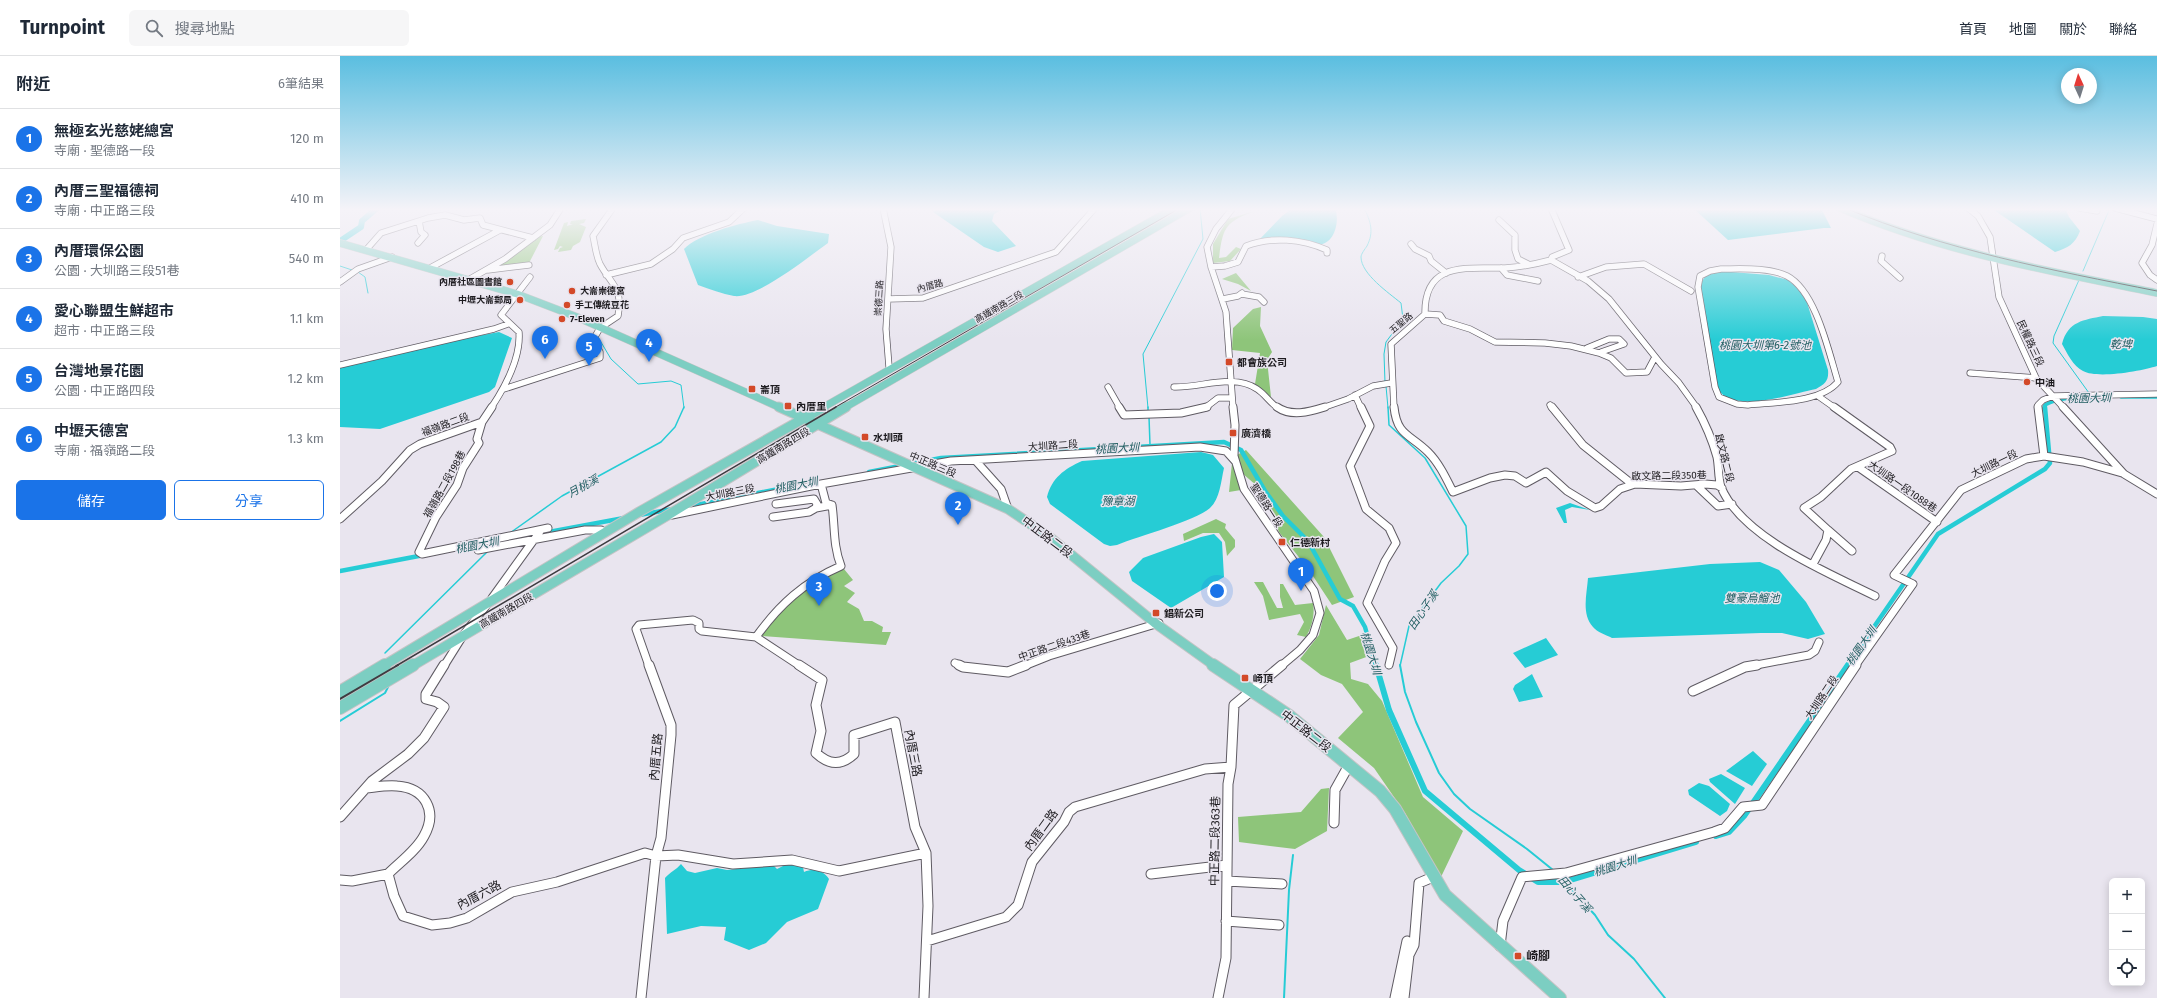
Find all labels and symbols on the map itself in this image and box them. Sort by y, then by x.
north arrow [2061,68,2097,104]
place label: 內厝社區圖書館 [439,276,502,287]
marker: 內厝社區圖書館 [505,277,515,287]
street label: 內厝路 [916,278,944,294]
street label: 崇德三路 [872,280,885,316]
place label: 大崙崇德宮 [580,285,625,296]
marker: 大崙崇德宮 [567,286,577,296]
street label: 高鐵南路三段 [973,289,1025,325]
place label: 中壢大崙郵局 [458,295,512,305]
marker: 中壢大崙郵局 [515,295,525,305]
marker: 手工傳統豆花 [562,300,572,310]
place label: 手工傳統豆花 [575,300,629,310]
street label: 五聖路 [1387,310,1415,336]
marker: 7-Eleven [557,314,567,324]
place label: 7-Eleven [570,314,605,324]
street label: 民權路三段 [2014,318,2046,369]
pin: 6 [532,326,558,359]
pin: 4 [636,329,662,362]
pin: 5 [576,333,602,366]
water label: 乾埤 [2110,338,2134,351]
water label: 桃園大圳第6-2號池 [1719,339,1812,352]
marker: 都會族公司 [1224,357,1234,367]
place label: 都會族公司 [1237,357,1287,369]
marker: 中油 [2022,377,2032,387]
place label: 中油 [2035,377,2055,389]
marker: 崙頂 [747,384,757,394]
place label: 崙頂 [760,384,780,396]
water label: 桃園大圳 [2067,392,2113,405]
marker: 內厝里 [783,401,793,411]
place label: 內厝里 [796,401,826,413]
street label: 福嶺路二段 [420,411,471,439]
street label: 高鐵南路四段 [755,425,812,466]
marker: 廣濟橋 [1228,428,1238,438]
place label: 廣濟橋 [1241,428,1271,440]
marker: 水圳頭 [860,432,870,442]
place label: 水圳頭 [873,432,903,444]
street label: 啟文路二段 [1712,433,1736,484]
street label: 大圳路二段 [1028,438,1078,454]
water label: 桃園大圳 [1095,441,1141,456]
street label: 大圳路一段 [1969,448,2020,480]
street label: 福嶺路二段198巷 [421,449,468,520]
street label: 中正路三段 [907,450,958,480]
street label: 大圳路一段1088巷 [1866,459,1939,515]
street label: 啟文路二段350巷 [1631,469,1707,483]
water label: 月桃溪 [566,472,603,500]
water label: 桃園大圳 [773,475,821,496]
street label: 聖德路一段 [1248,481,1285,530]
street label: 大圳路三段 [705,482,756,504]
pin: 2 [945,492,971,525]
water label: 豫章湖 [1102,495,1136,508]
street label: 中正路二段 [1019,513,1075,561]
water label: 桃園大圳 [454,535,502,556]
marker: 仁德新村 [1277,537,1287,547]
place label: 仁德新村 [1290,537,1330,549]
pin: 1 [1288,558,1314,591]
pin: 3 [806,573,832,606]
your location [1207,581,1227,601]
water label: 田心子溪 [1406,587,1442,632]
street label: 高鐵南路四段 [478,591,535,631]
water label: 雙豪烏鰡池 [1725,592,1780,605]
marker: 錩新公司 [1151,608,1161,618]
place label: 錩新公司 [1164,608,1204,620]
water label: 桃園大圳 [1843,623,1880,668]
street label: 中正路二段433巷 [1017,628,1092,664]
water label: 桃園大圳 [1358,630,1384,678]
marker: 崎頂 [1240,673,1250,683]
place label: 崎頂 [1253,673,1273,685]
street label: 大圳路二段 [1803,673,1841,722]
street label: 中正路二段 [1278,707,1334,755]
street label: 內厝三路 [902,728,924,778]
street label: 內厝五路 [647,732,665,782]
street label: 中正路二段363巷 [1207,796,1223,886]
street label: 內厝二路 [1021,806,1061,854]
water label: 桃園大圳 [1592,853,1640,879]
water label: 田心子溪 [1555,873,1595,917]
street label: 內厝六路 [455,878,503,912]
place label: 崎腳 [1526,949,1550,963]
marker: 崎腳 [1513,951,1523,961]

